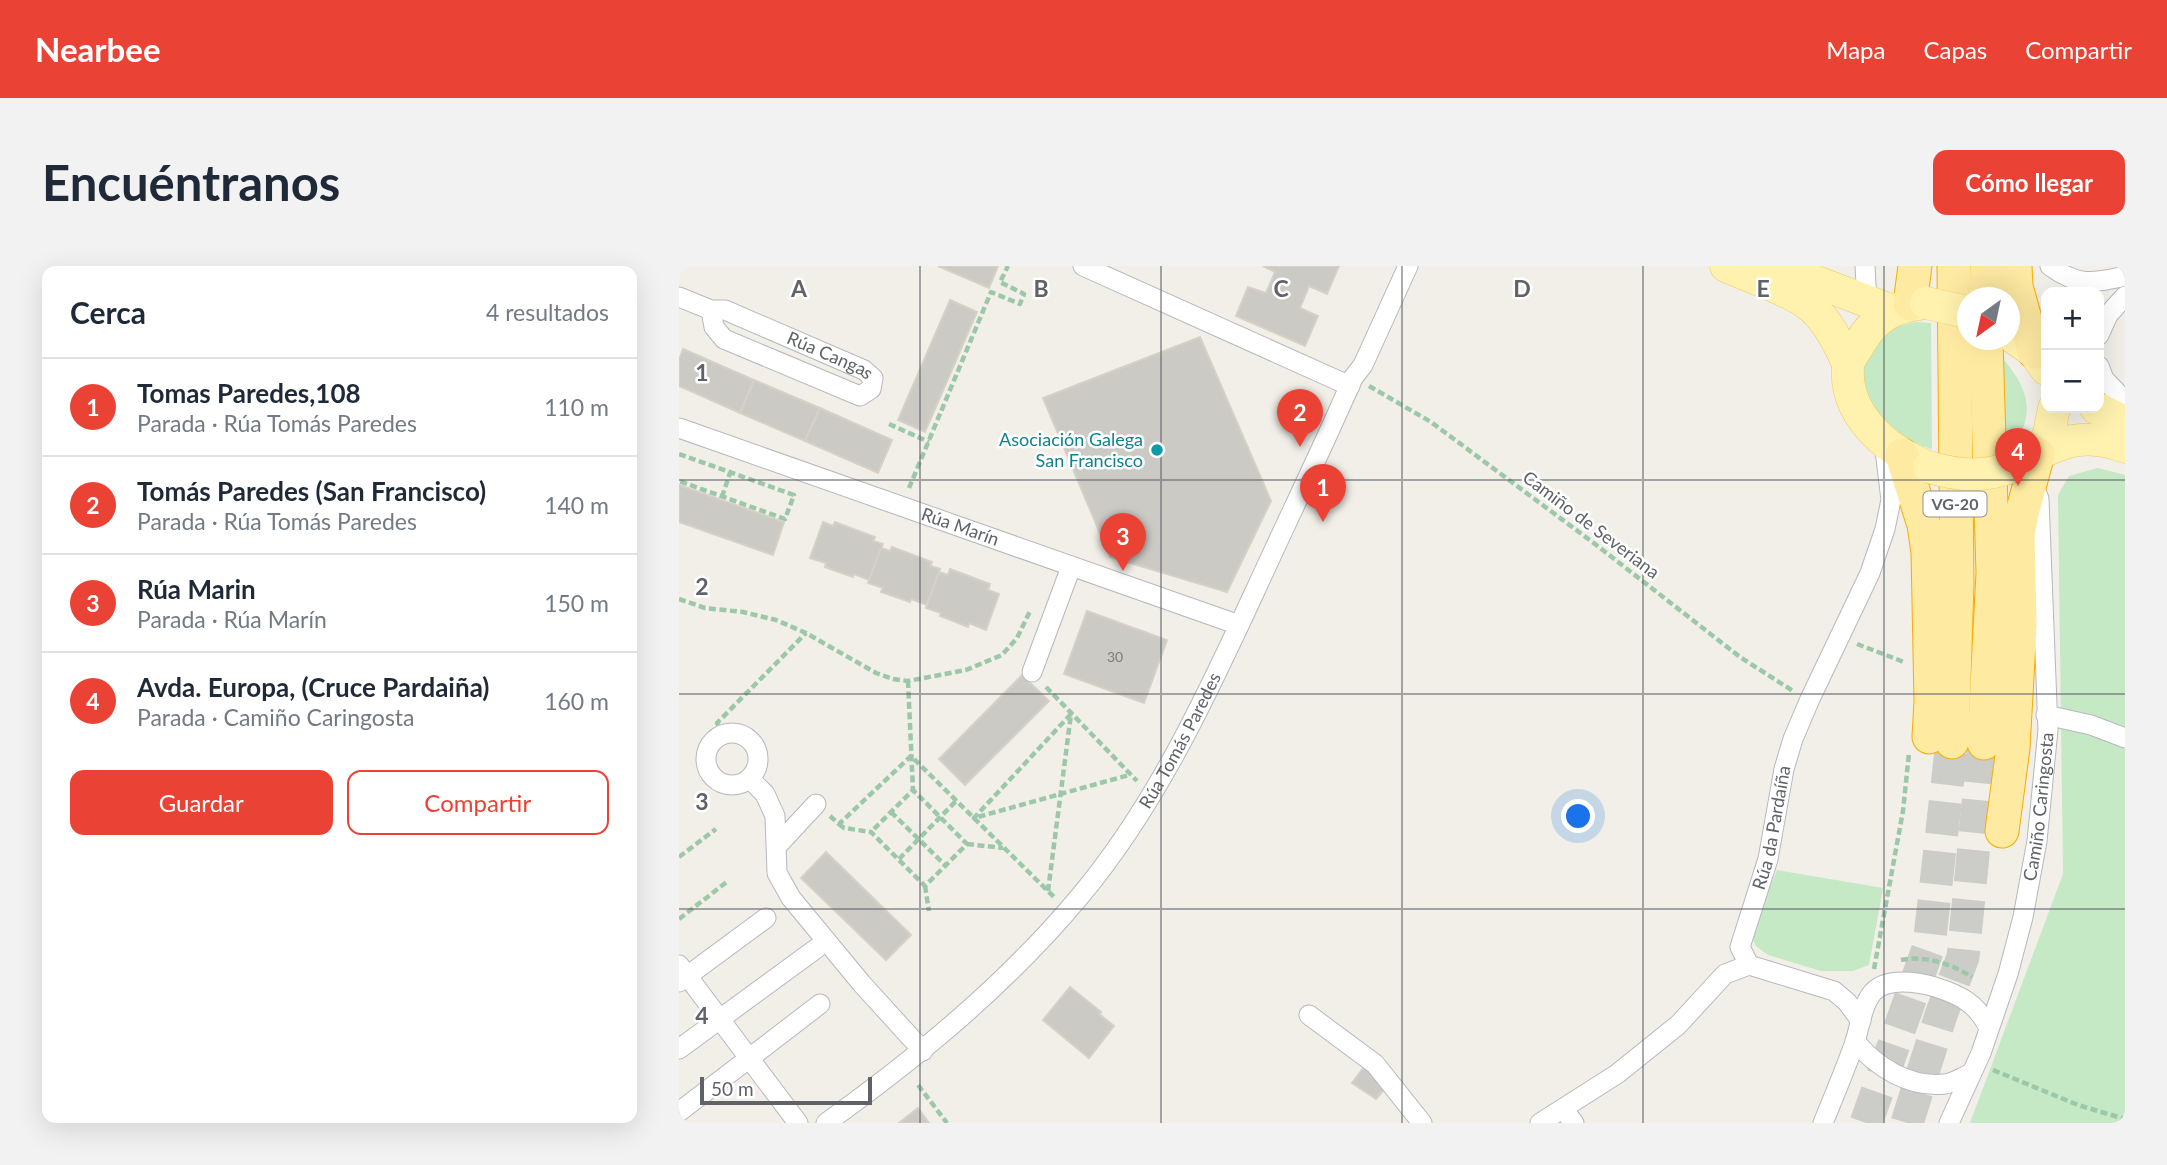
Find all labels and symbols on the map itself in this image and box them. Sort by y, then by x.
text: A [790,274,808,302]
text: B [1033,274,1049,302]
text: C [1273,274,1289,302]
text: D [1513,274,1531,302]
text: E [1756,274,1770,302]
north arrow [1957,287,2020,350]
street label: Rúa Cangas [784,326,879,384]
text: 1 [695,358,709,386]
pin: 2 [1277,389,1323,447]
place label: Asociación Galega San Francisco [999,428,1143,471]
pin: 4 [1995,428,2041,486]
marker: Asociación Galega San Francisco [1149,442,1165,458]
pin: 1 [1300,464,1346,522]
street label: Camiño de Severiana [1519,466,1664,583]
road number: VG-20 [1923,492,1987,516]
street label: Rúa Marín [919,502,1002,550]
pin: 3 [1100,513,1146,571]
text: 2 [695,572,709,600]
house number: 30 [1107,648,1123,665]
street label: Rúa Tomás Paredes [1134,668,1225,812]
street label: Camiño Caringosta [2018,731,2058,883]
street label: Rúa da Pardaíña [1747,764,1794,892]
text: 3 [695,787,709,815]
your location [1561,799,1595,833]
text: 4 [695,1001,709,1029]
scale bar [700,1074,871,1106]

